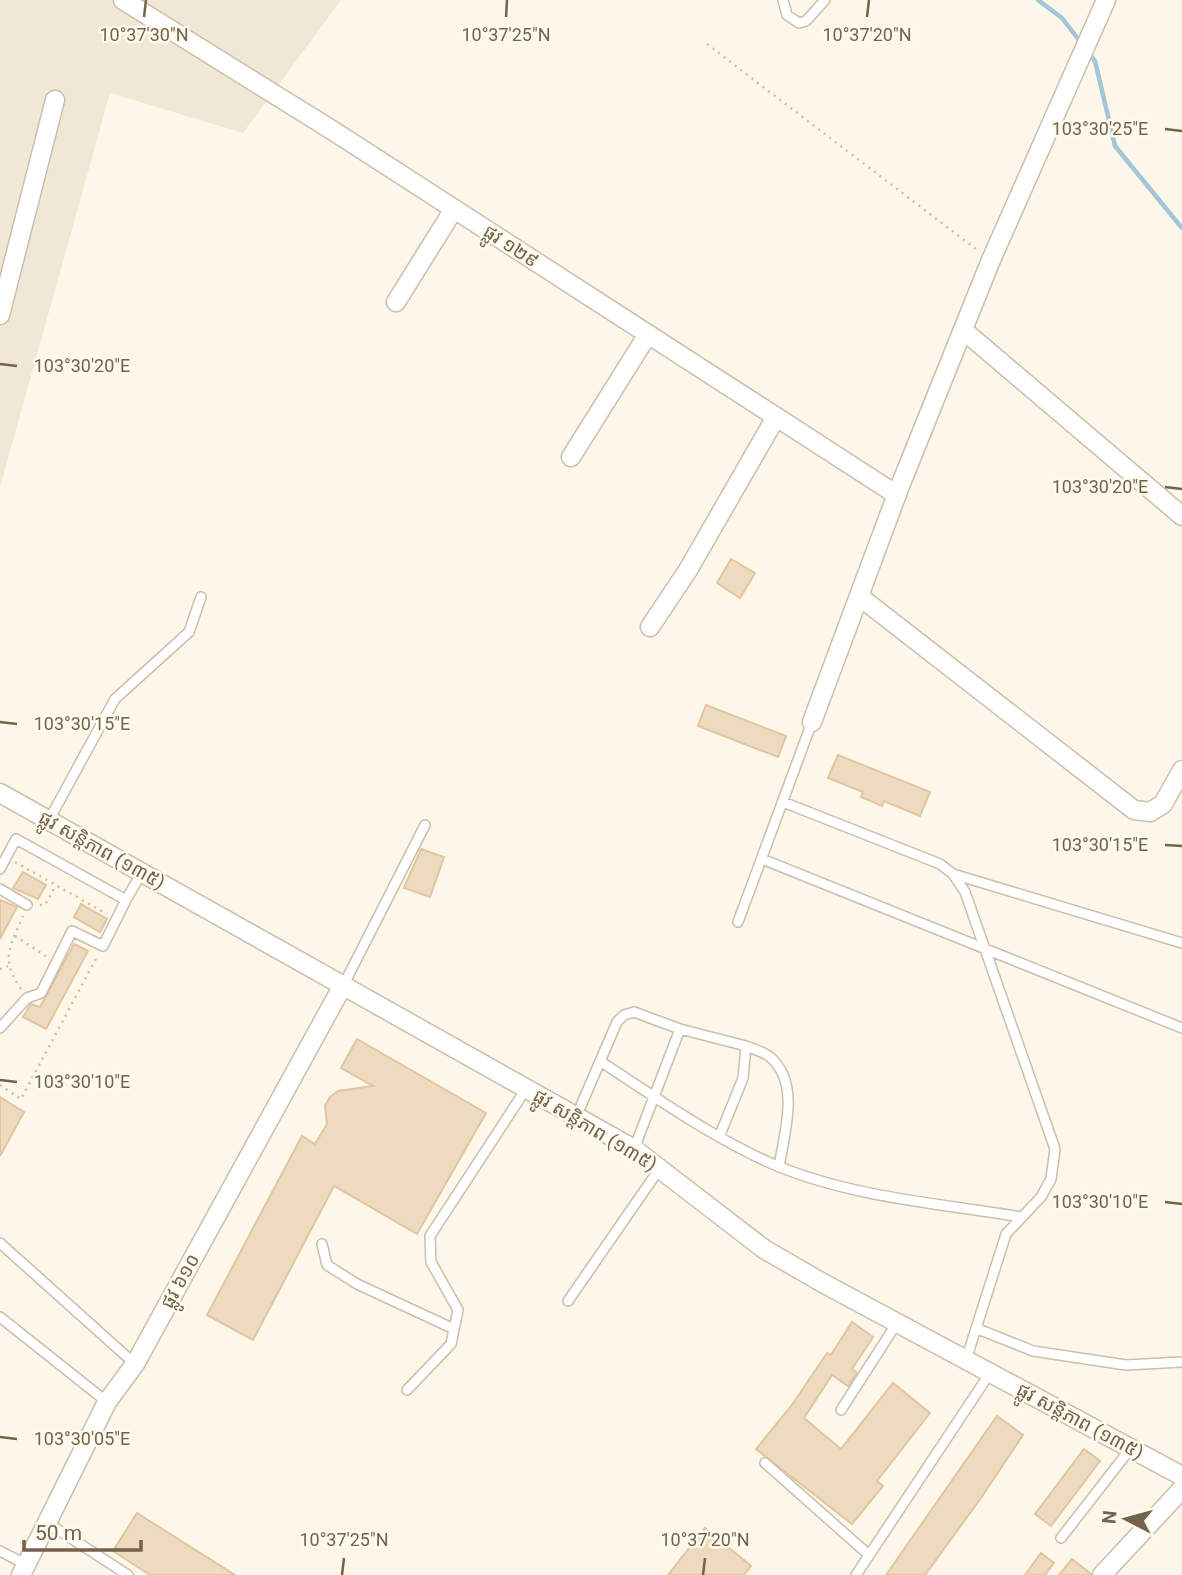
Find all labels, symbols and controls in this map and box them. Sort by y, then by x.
text: 10°37'30"N [99,24,189,45]
text: 10°37'25"N [461,24,551,45]
text: 10°37'20"N [822,24,912,45]
text: 103°30'25"E [1052,118,1148,139]
street label: ផ្លូវ ១២៩ [476,220,543,277]
text: 103°30'20"E [34,355,130,376]
text: 103°30'20"E [1052,476,1148,497]
text: 103°30'15"E [34,713,130,734]
street label: ផ្លូវ សន្តិភាព (១៣៥) [32,806,169,899]
text: 103°30'15"E [1052,834,1148,855]
text: 103°30'10"E [34,1071,130,1092]
street label: ផ្លូវ សន្តិភាព (១៣៥) [526,1084,661,1181]
text: 103°30'10"E [1052,1191,1148,1212]
street label: ផ្លូវ ៦១០ [156,1250,209,1315]
street label: ផ្លូវ សន្តិភាព (១៣៥) [1010,1378,1147,1469]
text: 103°30'05"E [34,1428,130,1449]
north arrow [1091,1484,1161,1554]
scale bar [24,1508,142,1552]
text: N [1097,1509,1122,1525]
text: 50 m [35,1521,82,1545]
text: 10°37'25"N [299,1529,389,1550]
text: 10°37'20"N [660,1529,750,1550]

